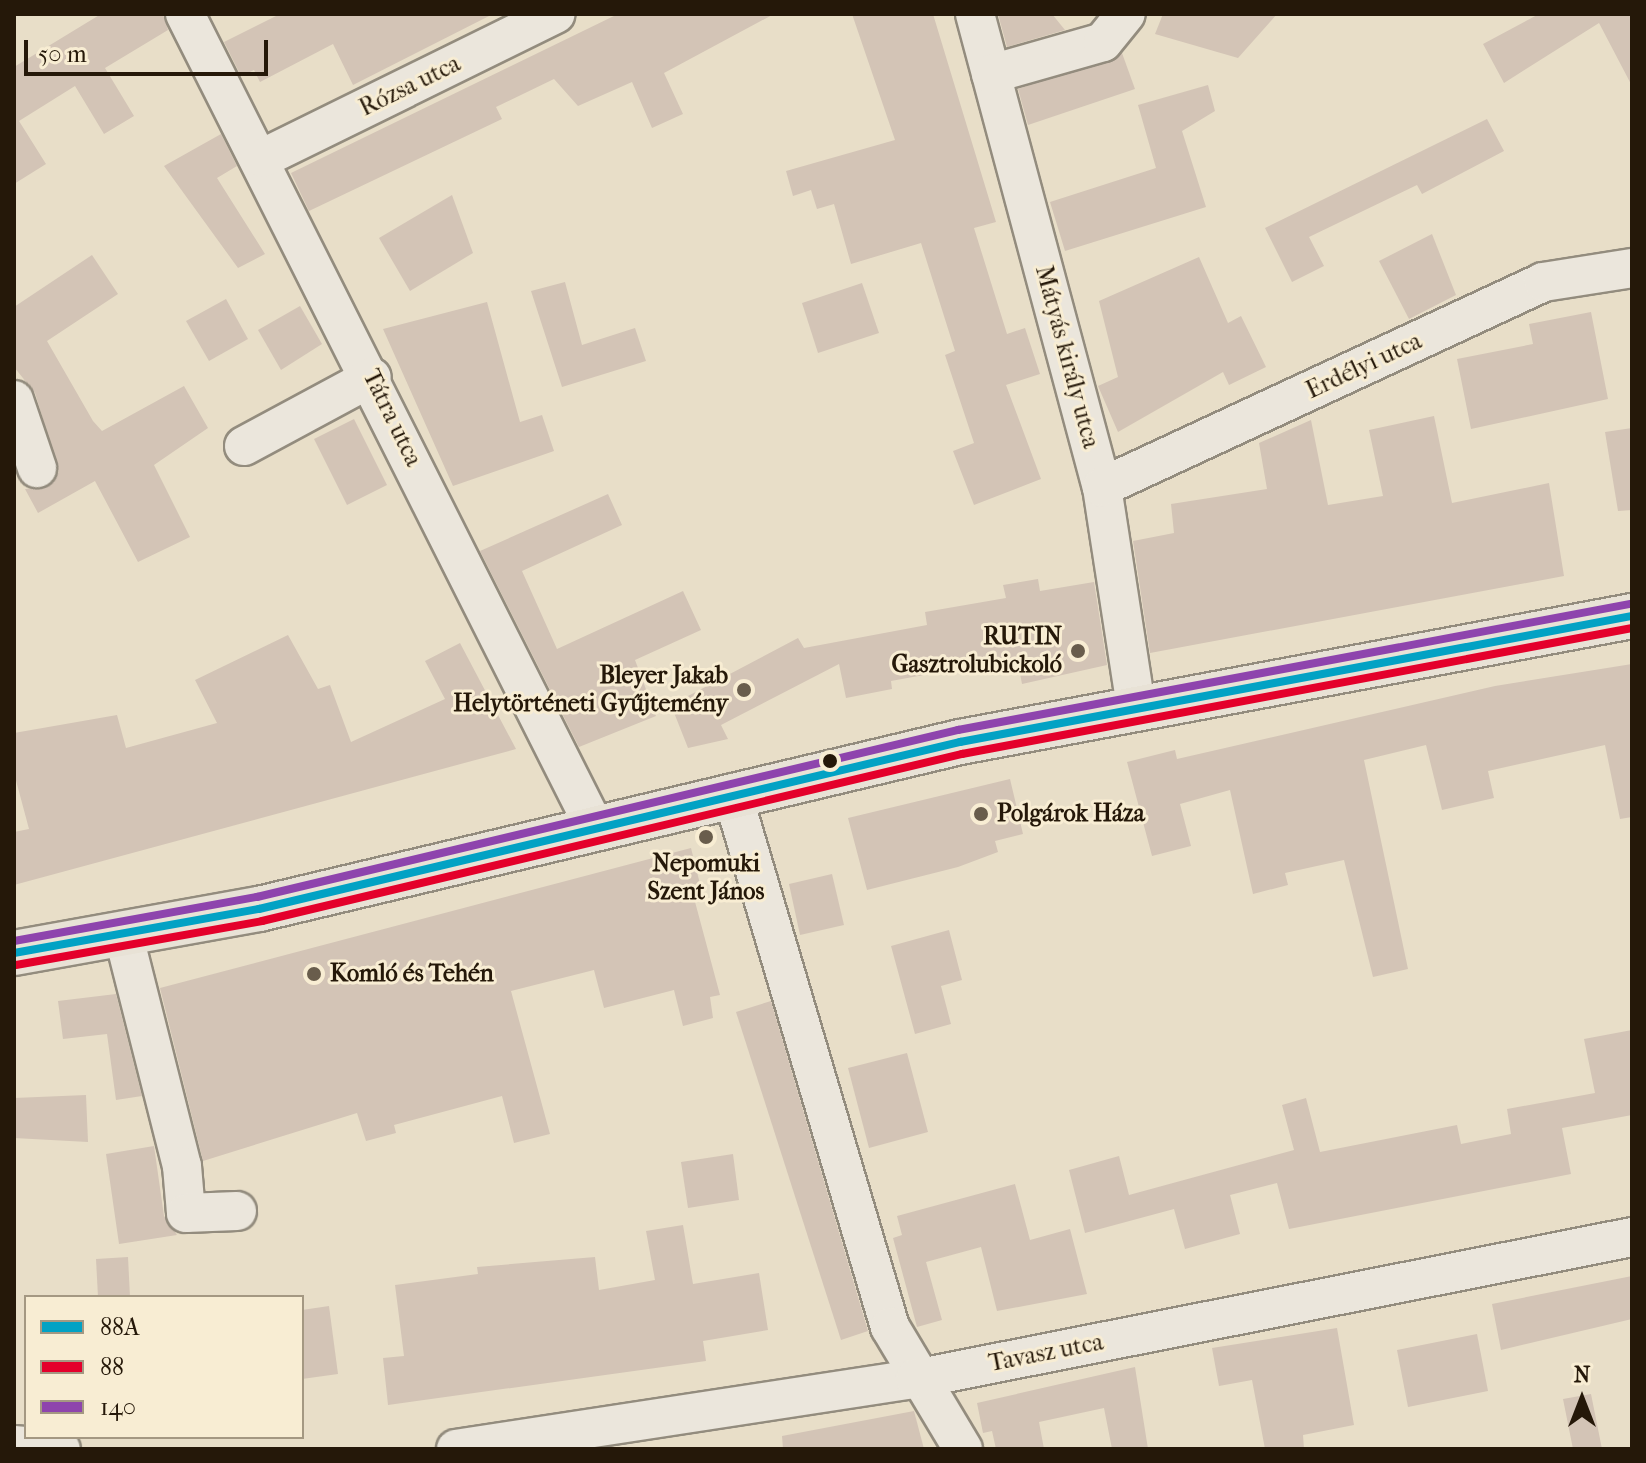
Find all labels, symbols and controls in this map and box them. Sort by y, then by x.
scale bar [28,24,272,74]
text: 50 m [38,40,87,68]
street label: Rózsa utca [355,49,465,123]
street label: Mátyás király utca [1029,263,1105,451]
street label: Erdélyi utca [1302,327,1426,405]
street label: Tátra utca [356,365,428,471]
place label: RUTIN Gasztrolubickoló [891,623,1062,679]
marker: RUTIN Gasztrolubickoló [1069,642,1087,660]
place label: Bleyer Jakab Helytörténeti Gyűjtemény [453,662,728,718]
marker: Bleyer Jakab Helytörténeti Gyűjtemény [735,681,753,699]
unlabelled marker [822,753,838,769]
place label: Polgárok Háza [997,800,1145,828]
marker: Polgárok Háza [972,805,990,823]
marker: Nepomuki Szent János [697,828,715,846]
place label: Nepomuki Szent János [648,850,764,906]
place label: Komló és Tehén [330,960,494,988]
marker: Komló és Tehén [305,965,323,983]
legend [24,1295,304,1439]
text: 88A [100,1313,140,1341]
street label: Tavasz utca [986,1328,1106,1378]
text: 88 [100,1353,124,1381]
north arrow [1542,1359,1622,1439]
text: N [1574,1362,1590,1388]
text: 140 [100,1393,136,1421]

